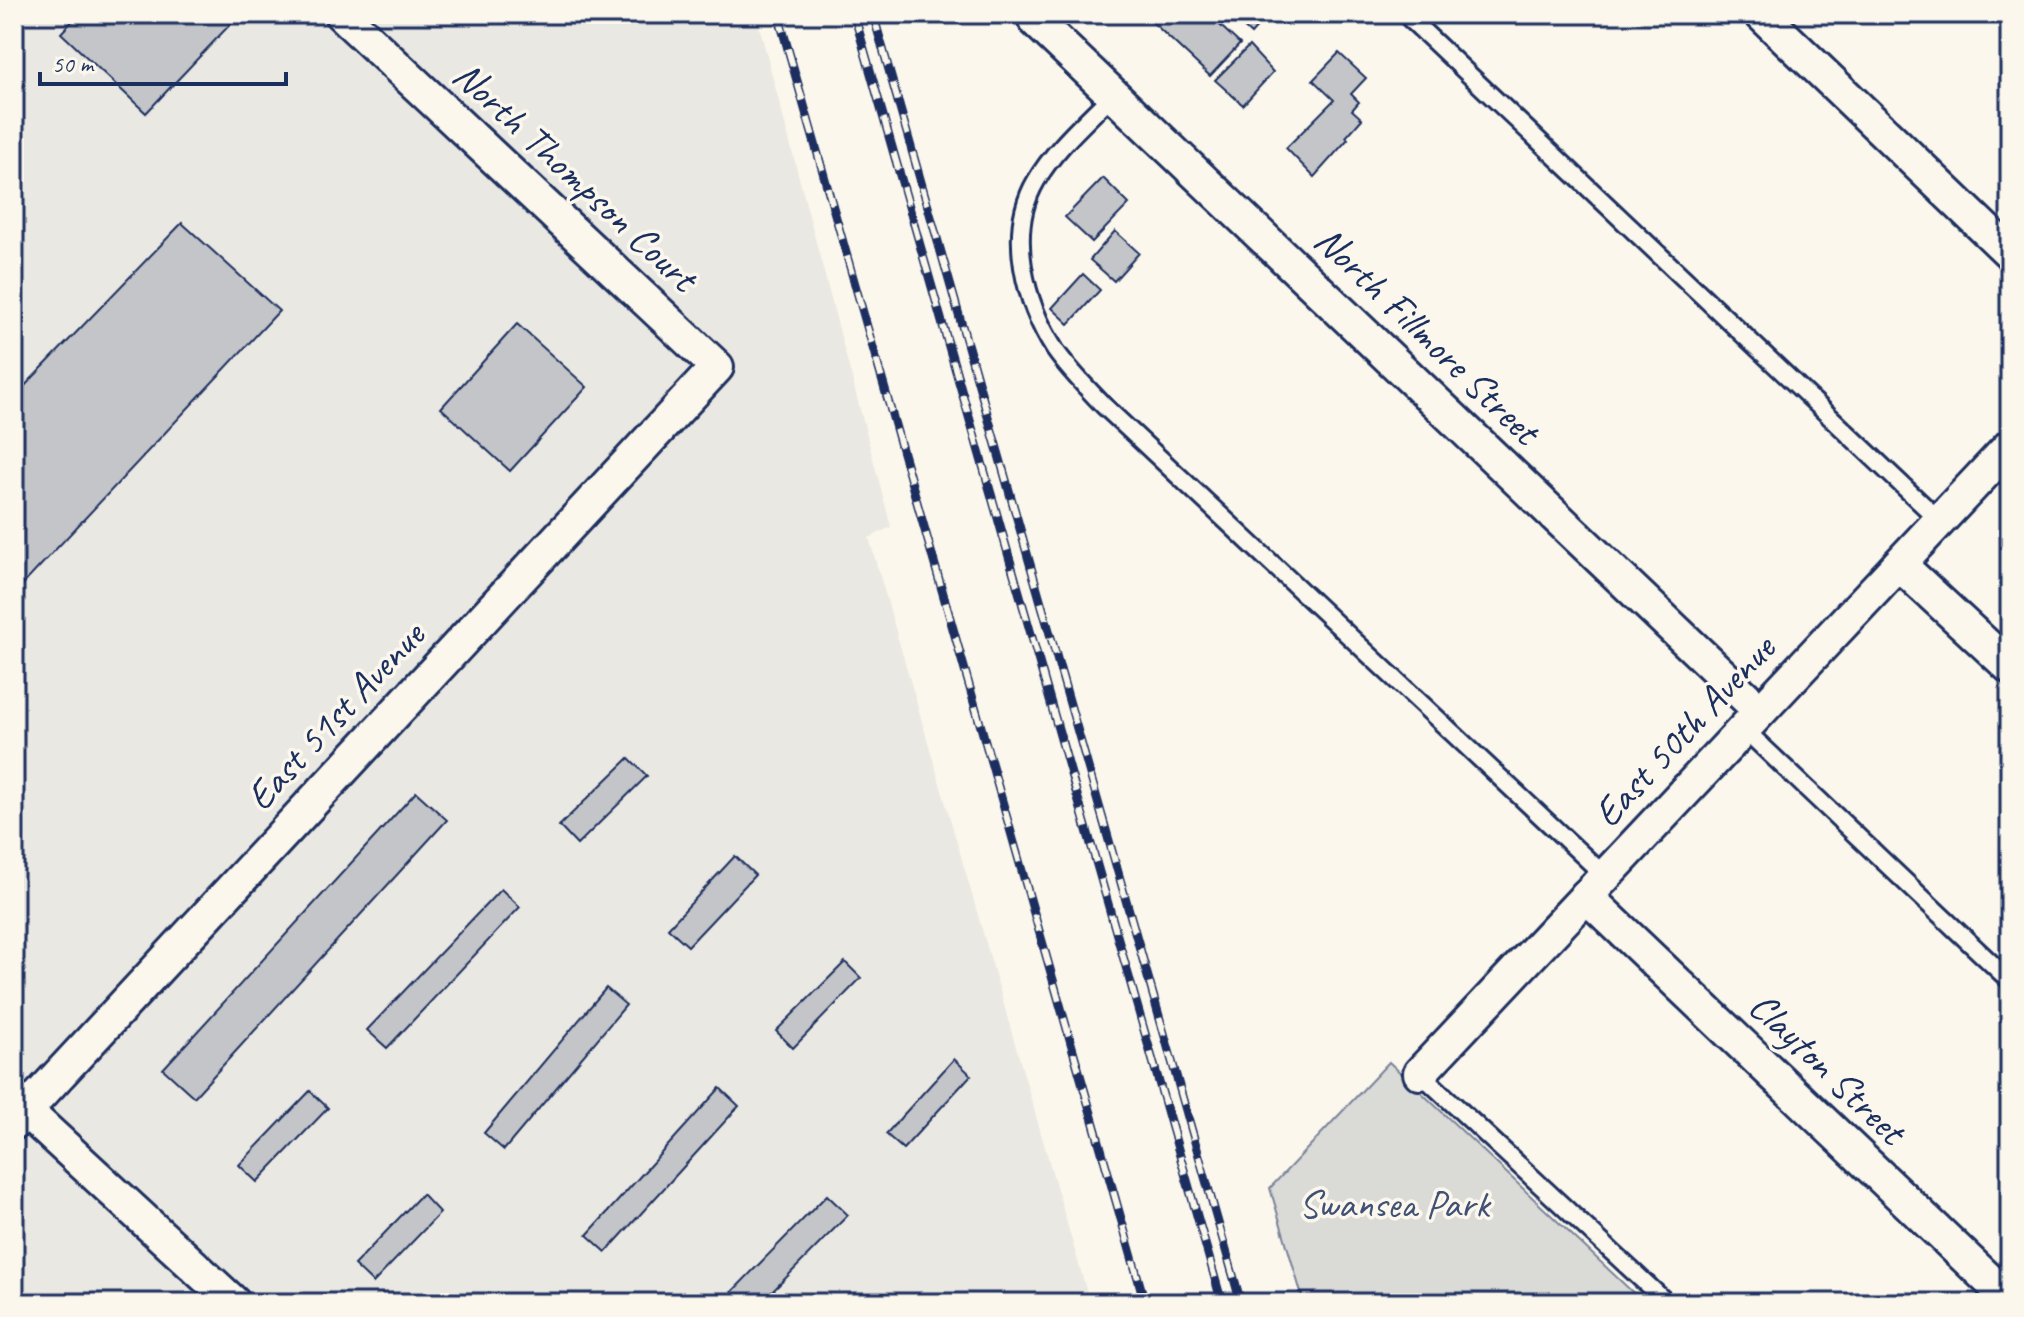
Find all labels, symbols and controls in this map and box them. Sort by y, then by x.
scale bar [40,36,286,86]
text: 50 m [52,49,95,79]
street label: North Thompson Court [443,50,710,304]
street label: North Fillmore Street [1304,215,1552,457]
street label: East 51st Avenue [235,609,437,821]
street label: East 50th Avenue [1582,622,1788,837]
street label: Clayton Street [1738,981,1918,1157]
park label: Swansea Park [1299,1179,1492,1229]

